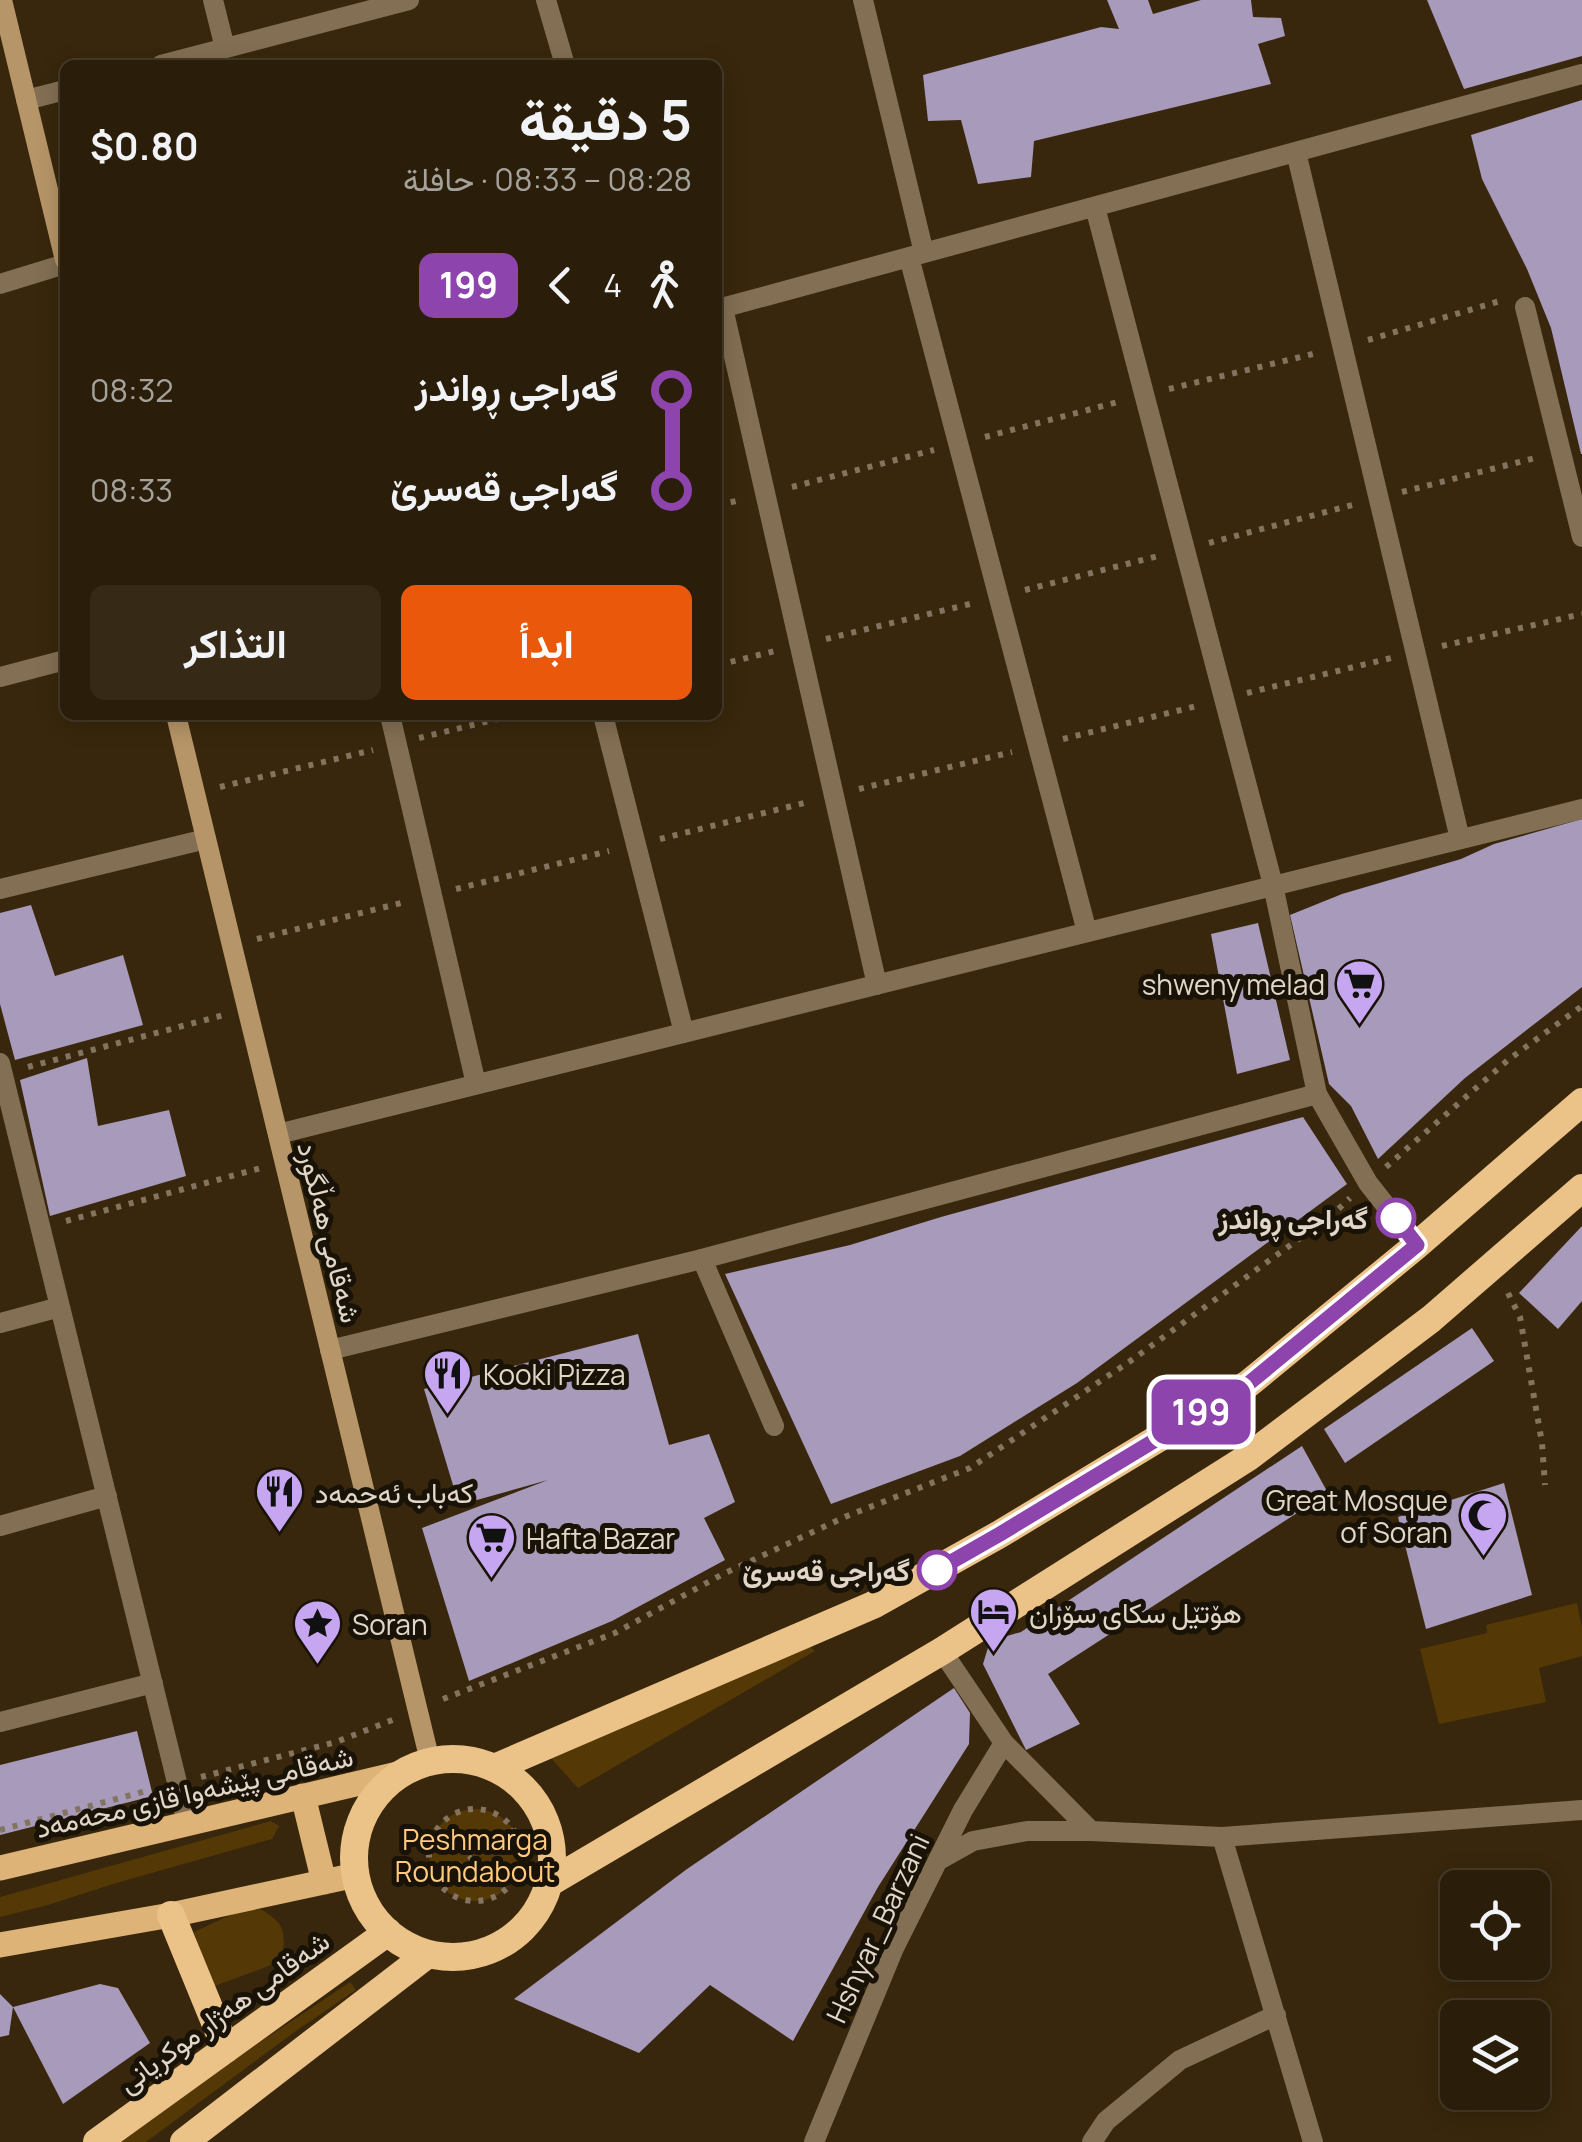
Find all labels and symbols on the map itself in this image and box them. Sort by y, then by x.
supermarket icon: shweny melad [1334,958,1386,1026]
place label: shweny melad [1142,965,1325,1003]
street label: شەقامی ھەڵگورد [289,1137,371,1327]
place label: گەراجی ڕواندز [1217,1199,1368,1242]
marker: گەراجی ڕواندز [1377,1199,1415,1237]
restaurant icon: Kooki Pizza [422,1348,474,1416]
place label: Kooki Pizza [483,1355,625,1393]
line badge: 199 [1144,1380,1258,1444]
restaurant icon: کەباب ئەحمەد [254,1466,306,1534]
place label: کەباب ئەحمەد [315,1473,473,1511]
place label: Great Mosque of Soran [1266,1481,1448,1551]
mosque icon: Great Mosque of Soran [1457,1490,1509,1558]
supermarket icon: Hafta Bazar [465,1512,517,1580]
place label: Hafta Bazar [526,1519,675,1557]
place label: گەراجی قەسرێ [742,1551,910,1589]
marker: گەراجی قەسرێ [918,1551,956,1589]
hotel icon: هۆتێل سکای سۆران [968,1586,1020,1654]
place label: هۆتێل سکای سۆران [1029,1593,1242,1631]
place icon: Soran [291,1598,343,1666]
place label: Soran [352,1605,428,1643]
street label: شەقامی پێشەوا قازی محەمەد [31,1736,357,1847]
park label: Peshmarga Roundabout [395,1820,555,1890]
street label: Hshyar_Barzani [817,1827,937,2029]
street label: شەقامی ھەژار موکریانی [110,1921,336,2101]

